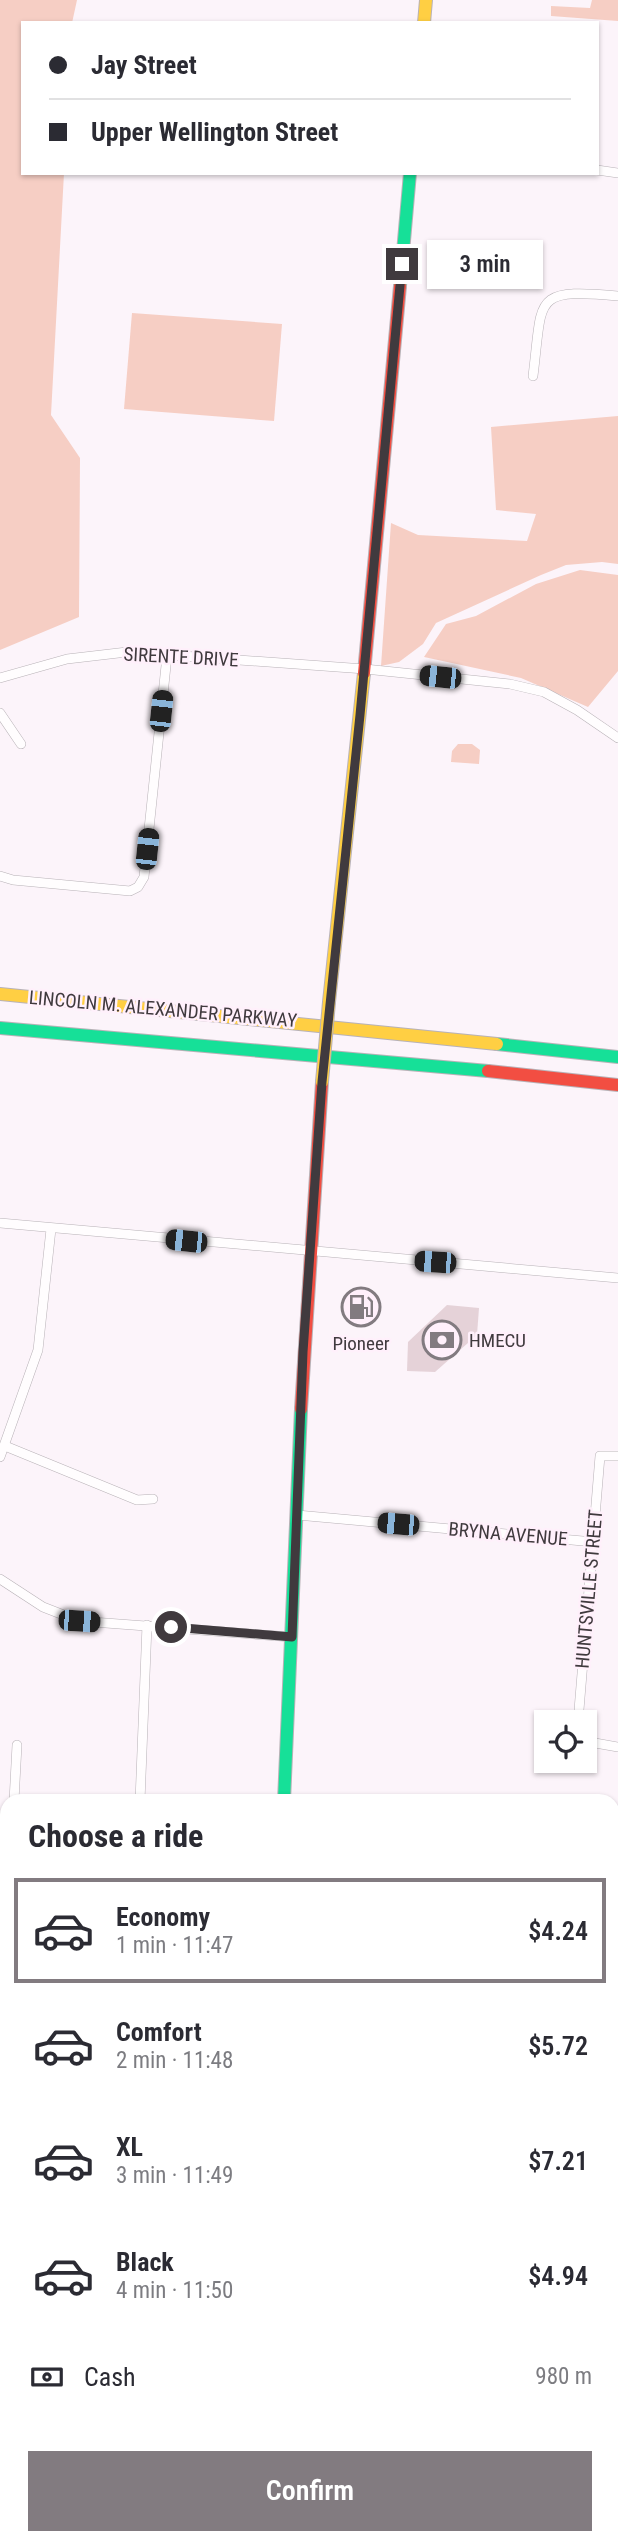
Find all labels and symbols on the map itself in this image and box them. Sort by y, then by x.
callout: 3 min [426,240,542,288]
route end [386,248,418,280]
street label: SIRENTE DRIVE [123,643,239,671]
car [419,664,462,690]
car [149,689,174,733]
car [135,827,160,871]
street label: LINCOLN M. ALEXANDER PARKWAY [28,986,298,1032]
car [165,1228,208,1254]
car [414,1250,457,1274]
fuel station icon: Pioneer [340,1286,382,1328]
bank icon: HMECU [421,1319,463,1361]
place label: HMECU [469,1329,526,1352]
place label: Pioneer [332,1332,390,1355]
street label: HUNTSVILLE STREET [571,1508,607,1670]
car [377,1512,420,1536]
street label: BRYNA AVENUE [448,1517,568,1551]
car [58,1609,101,1633]
route start [155,1611,187,1643]

